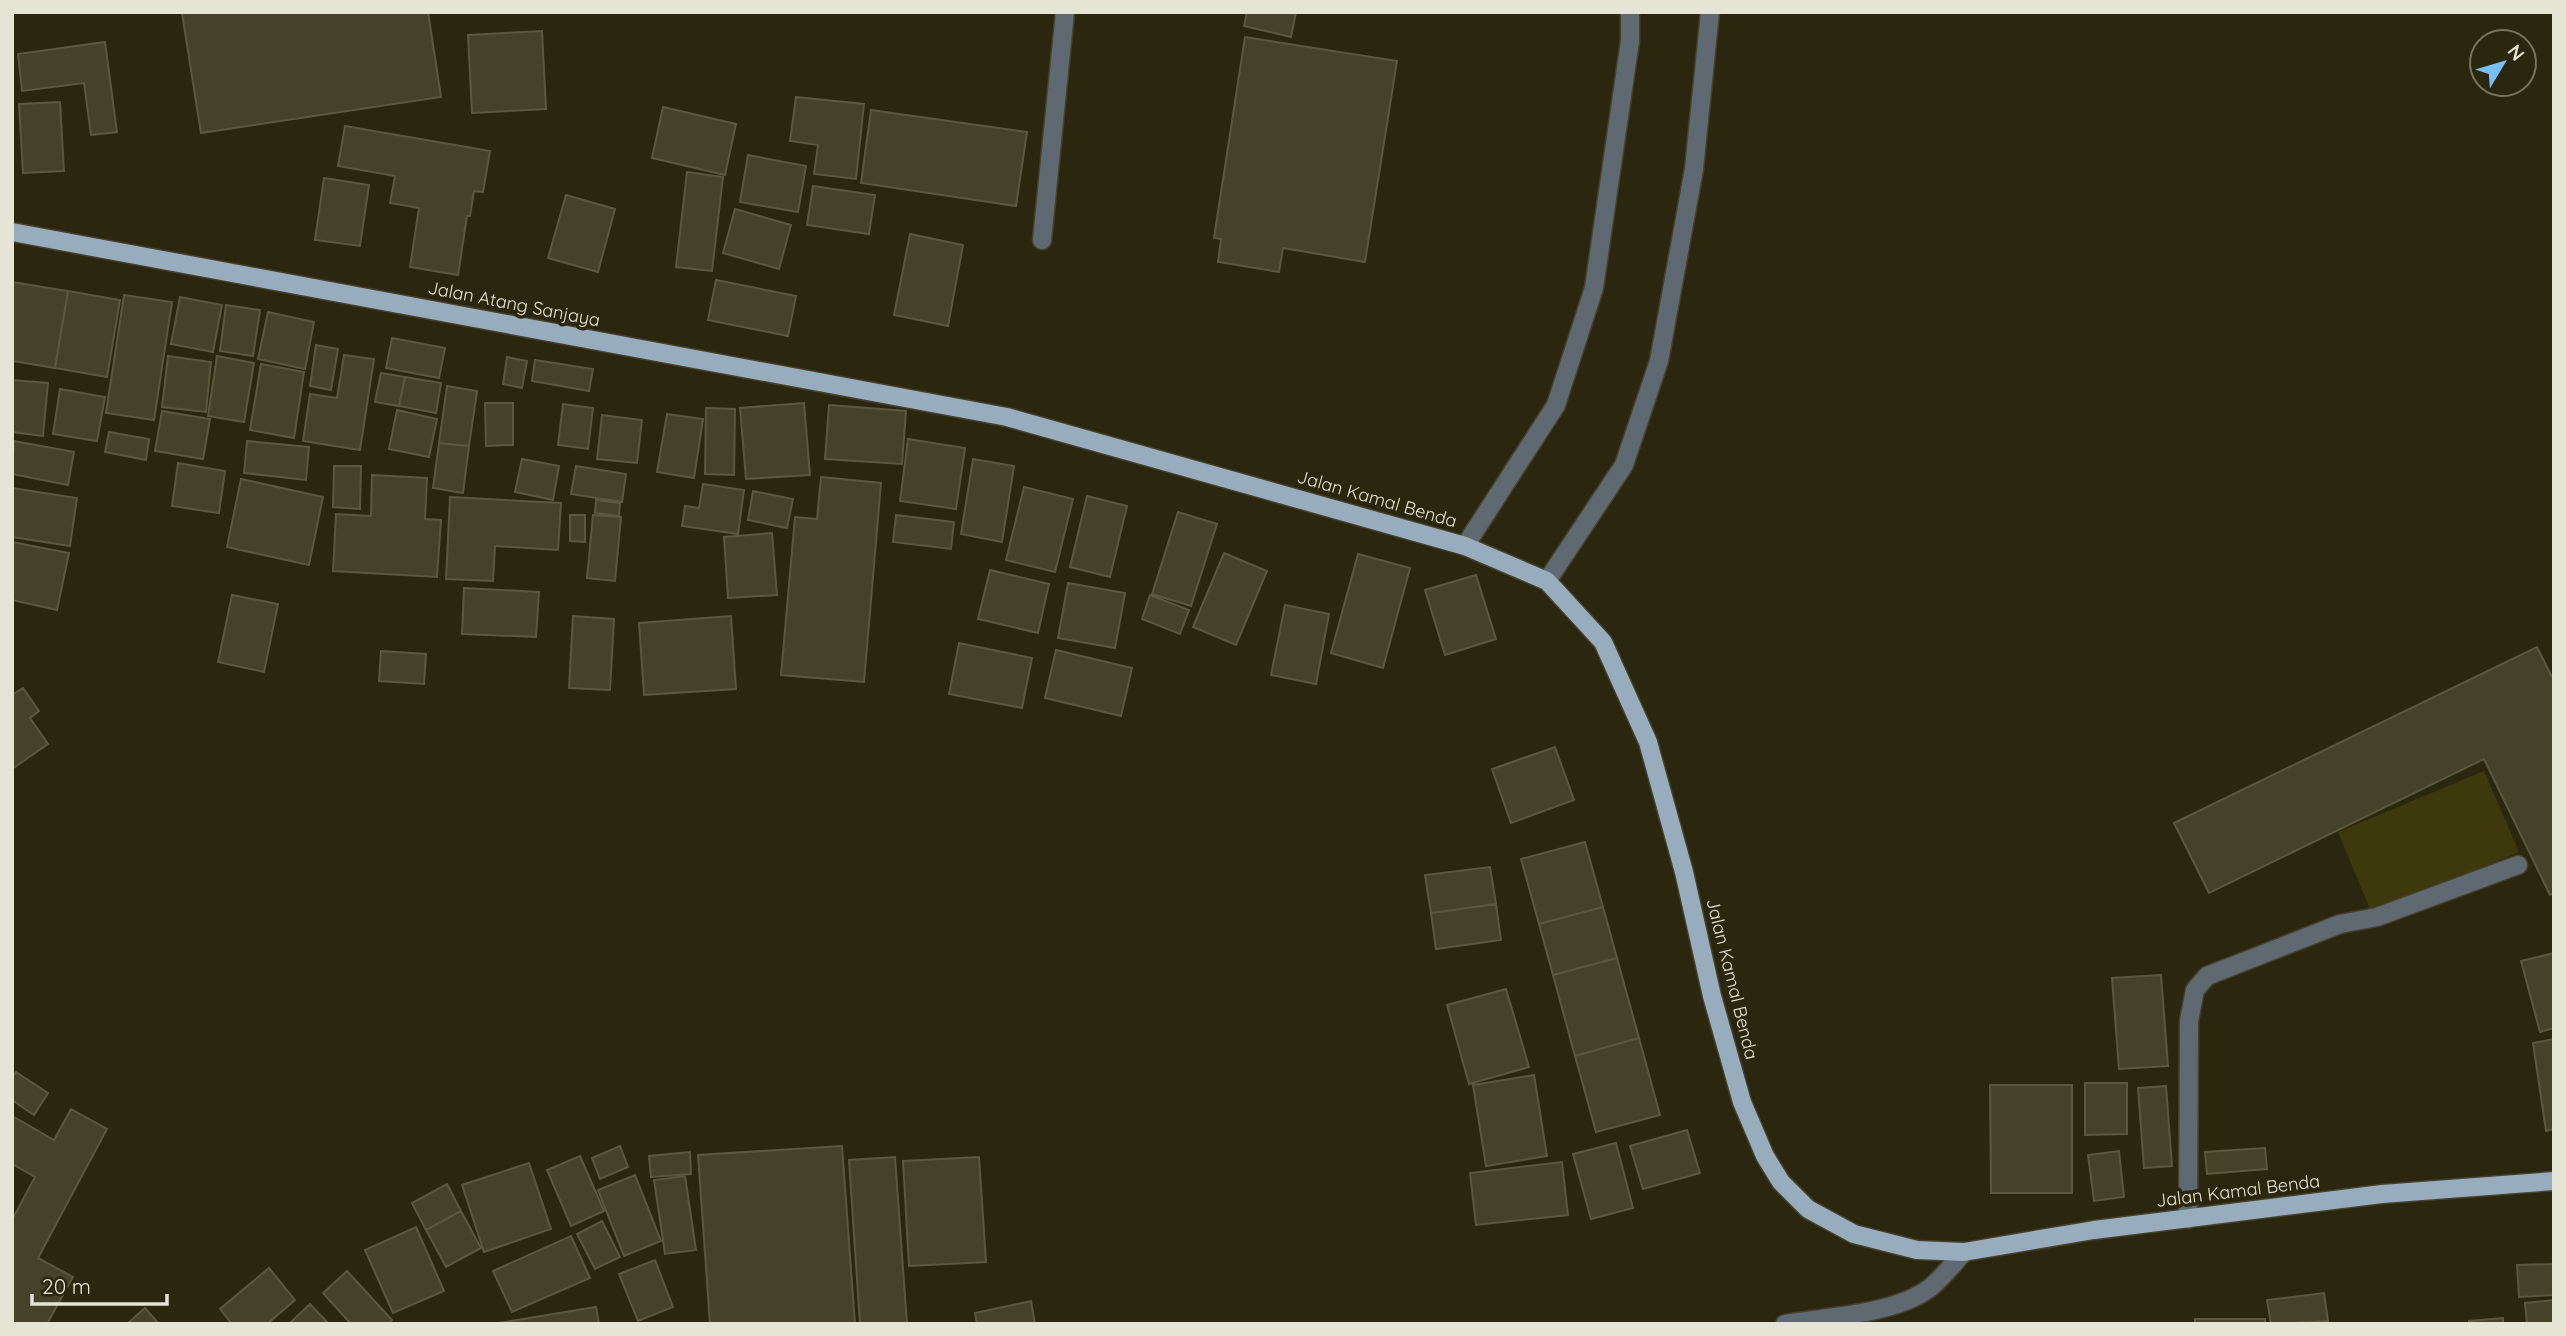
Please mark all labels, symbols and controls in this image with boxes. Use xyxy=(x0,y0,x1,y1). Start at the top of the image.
north arrow xyxy=(2468,28,2538,98)
text: N xyxy=(2503,40,2530,65)
street label: Jalan Atang Sanjaya xyxy=(426,276,602,331)
street label: Jalan Kamal Benda xyxy=(1295,465,1460,532)
street label: Jalan Kamal Benda xyxy=(1701,896,1764,1062)
street label: Jalan Kamal Benda xyxy=(2155,1169,2321,1212)
scale bar xyxy=(32,1262,166,1306)
text: 20 m xyxy=(42,1273,91,1299)

